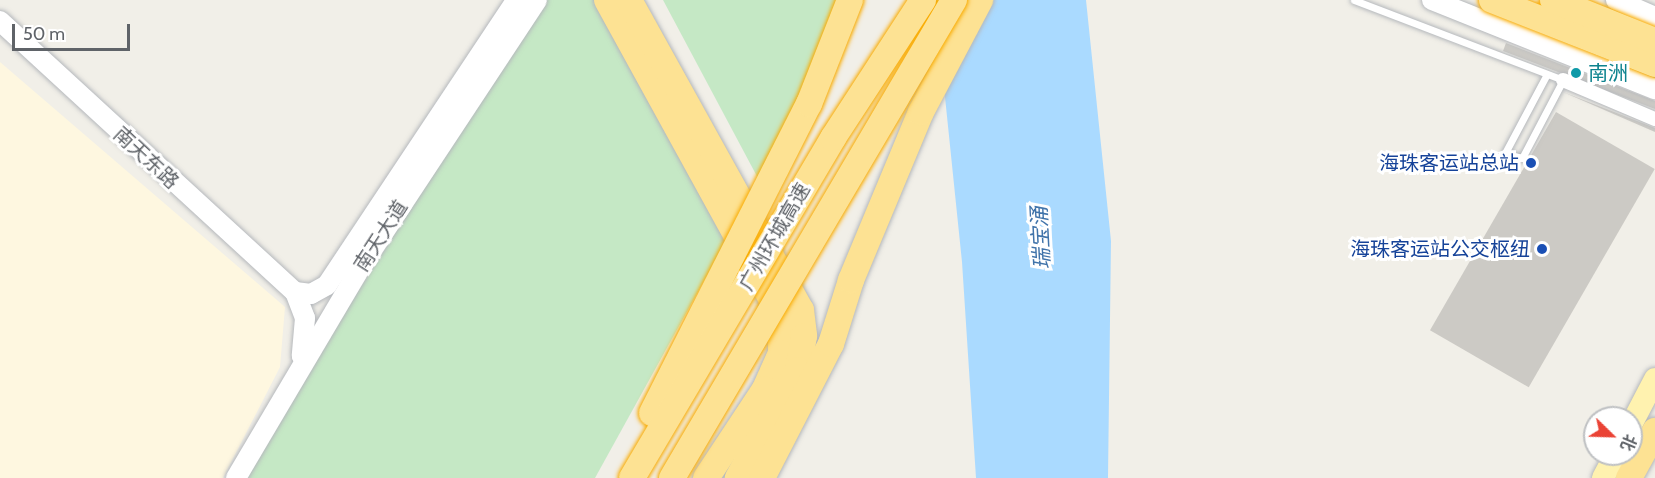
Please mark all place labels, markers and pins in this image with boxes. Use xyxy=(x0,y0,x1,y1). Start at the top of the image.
place label: 南洲 xyxy=(1588,61,1628,85)
marker: 南洲 xyxy=(1569,66,1583,80)
place label: 海珠客运站总站 xyxy=(1379,151,1519,175)
marker: 海珠客运站总站 xyxy=(1524,156,1538,170)
place label: 海珠客运站公交枢纽 xyxy=(1350,237,1530,261)
marker: 海珠客运站公交枢纽 xyxy=(1535,242,1549,256)

